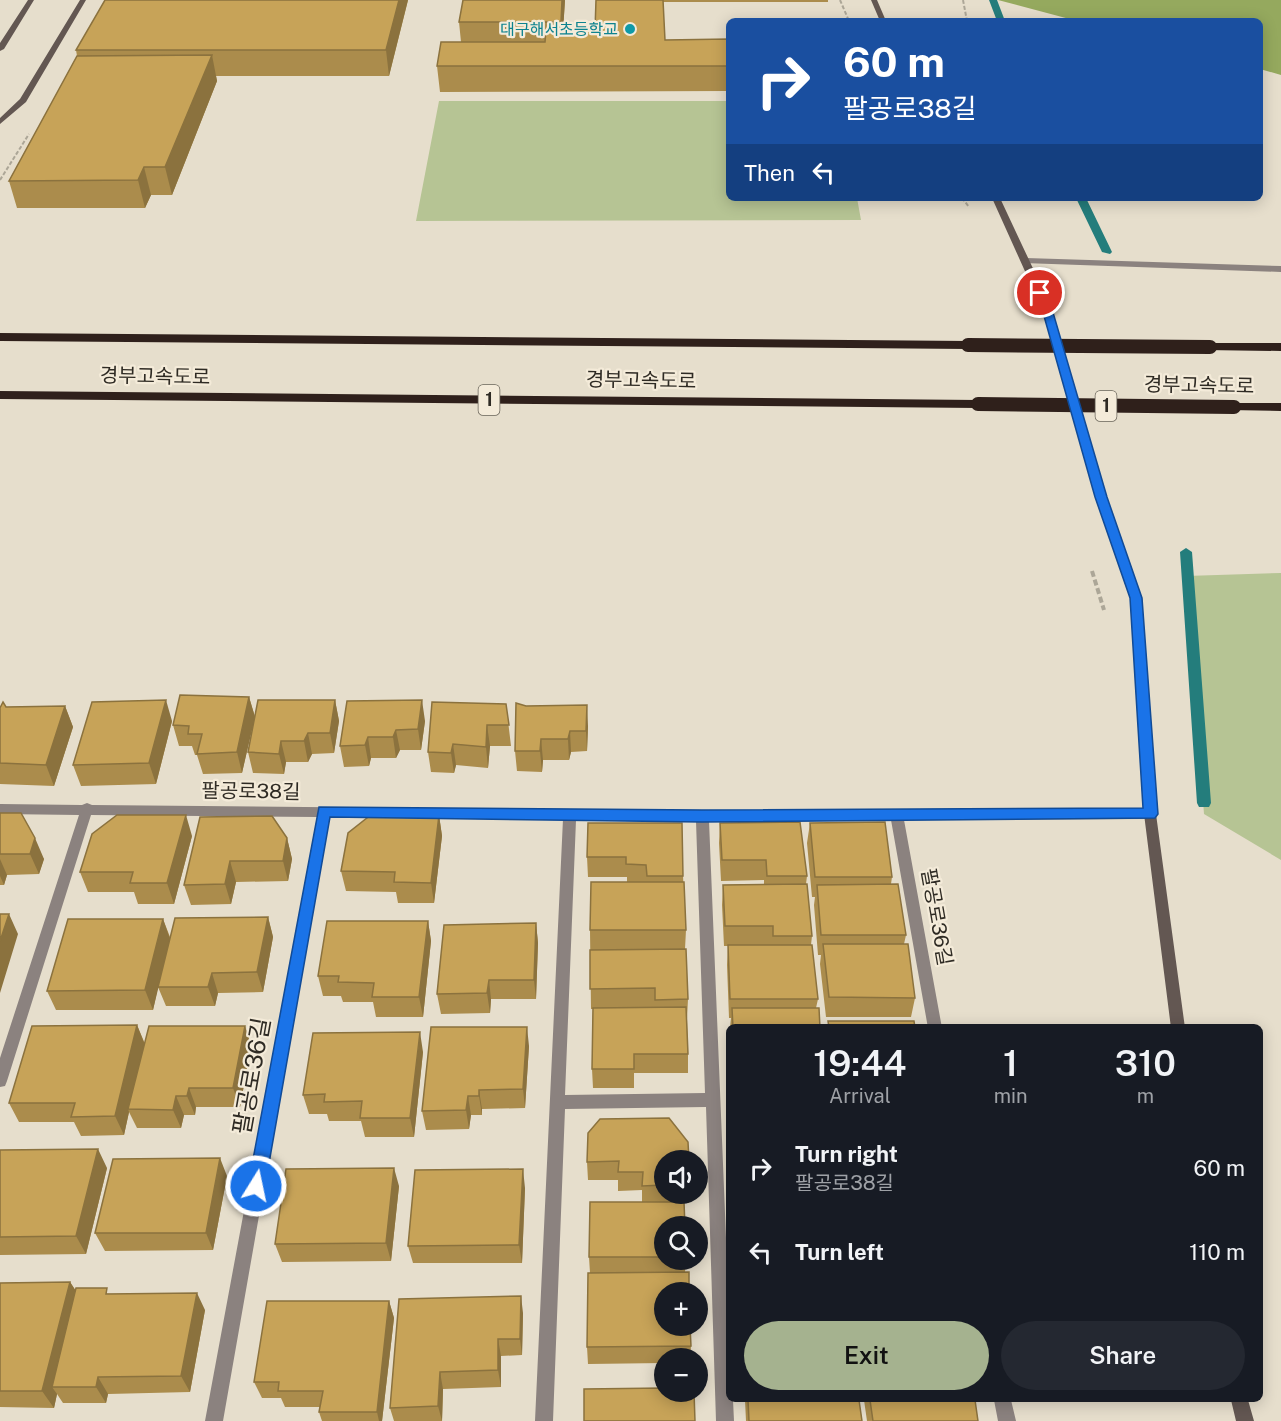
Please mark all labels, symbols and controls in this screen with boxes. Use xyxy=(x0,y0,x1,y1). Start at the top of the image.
place label: 대구해서초등학교 xyxy=(500,20,618,39)
marker: 대구해서초등학교 xyxy=(623,22,637,36)
text: 60 m xyxy=(843,37,945,86)
icon: right xyxy=(744,42,822,120)
text: 팔공로38길 xyxy=(843,92,977,124)
icon: left xyxy=(807,156,840,189)
text: Then xyxy=(744,160,795,186)
pin xyxy=(1014,267,1065,318)
icon: arrive xyxy=(1023,276,1056,309)
street label: 경부고속도로 xyxy=(100,363,210,389)
street label: 경부고속도로 xyxy=(586,367,696,393)
street label: 경부고속도로 xyxy=(1144,372,1254,398)
road number: 1 xyxy=(478,385,500,415)
road number: 1 xyxy=(1096,391,1116,421)
street label: 팔공로38길 xyxy=(201,778,301,804)
street label: 팔공로36길 xyxy=(917,866,957,968)
street label: 팔공로36길 xyxy=(227,1015,275,1136)
text: 19:44 xyxy=(813,1042,907,1084)
text: 1 xyxy=(1003,1042,1018,1084)
text: 310 xyxy=(1115,1042,1176,1084)
text: Arrival xyxy=(829,1084,891,1108)
text: min xyxy=(994,1084,1028,1108)
text: m xyxy=(1137,1084,1154,1108)
text: Turn right xyxy=(795,1141,898,1167)
map controls xyxy=(654,1150,708,1402)
button: sound xyxy=(654,1150,708,1204)
icon: right xyxy=(744,1152,777,1185)
position arrow xyxy=(224,1154,288,1218)
text: 60 m xyxy=(1194,1155,1245,1181)
text: 팔공로38길 xyxy=(795,1171,894,1195)
button: search xyxy=(654,1216,708,1270)
icon: left xyxy=(744,1236,777,1269)
text: Turn left xyxy=(795,1239,884,1265)
text: 110 m xyxy=(1189,1239,1245,1265)
button: + xyxy=(654,1282,708,1336)
button: Exit xyxy=(744,1321,989,1390)
button: Share xyxy=(1001,1321,1245,1390)
button: − xyxy=(654,1348,708,1402)

